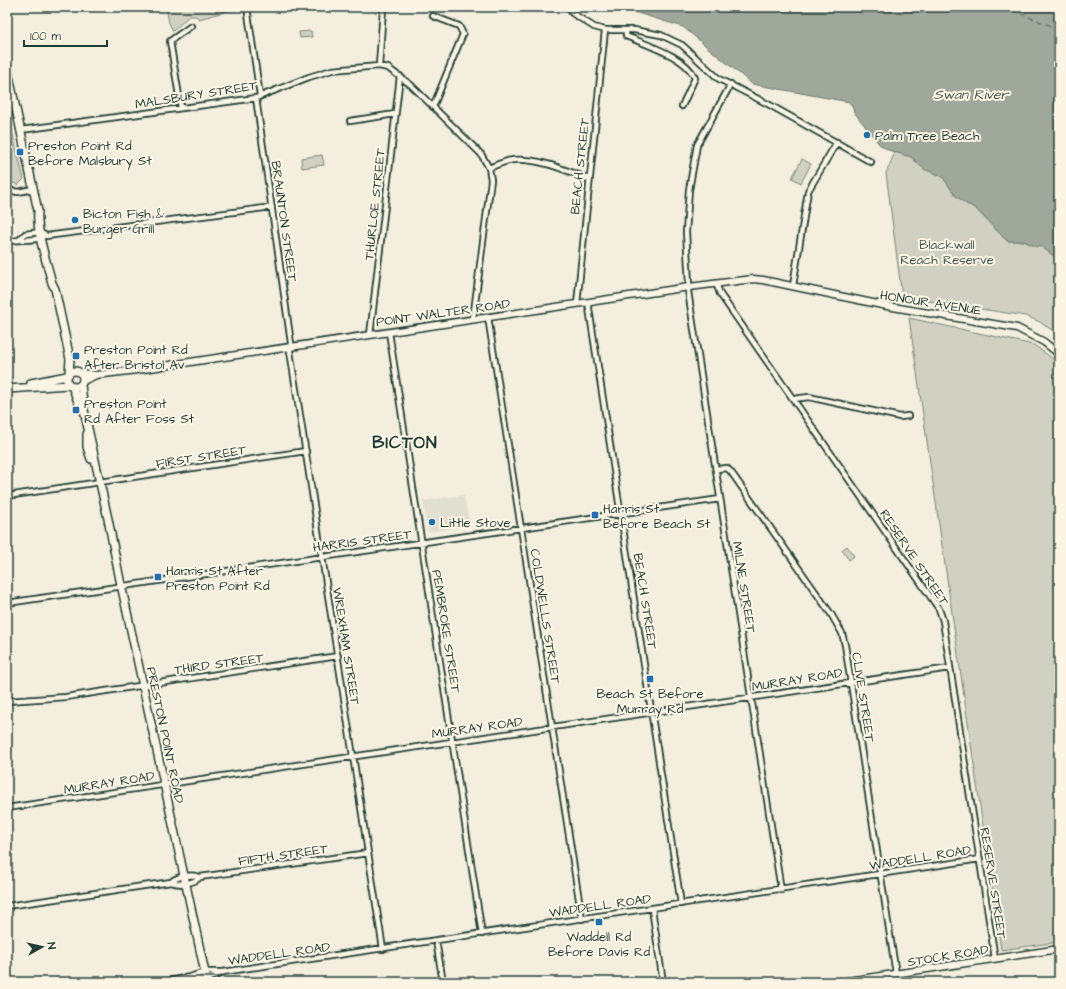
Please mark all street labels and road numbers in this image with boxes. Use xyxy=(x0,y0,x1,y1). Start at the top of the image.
street label: MALSBURY STREET xyxy=(134,76,259,114)
street label: BEACH STREET xyxy=(566,116,594,215)
street label: THURLOE STREET xyxy=(360,146,390,261)
street label: BRAUNTON STREET xyxy=(267,160,302,284)
street label: HONOUR AVENUE xyxy=(879,286,983,320)
street label: POINT WALTER ROAD xyxy=(375,295,512,331)
street label: FIRST STREET xyxy=(155,441,248,473)
street label: RESERVE STREET xyxy=(875,506,954,610)
street label: HARRIS STREET xyxy=(312,525,414,557)
street label: MILNE STREET xyxy=(728,540,760,635)
street label: COLDWELLS STREET xyxy=(525,548,565,686)
street label: BEACH STREET xyxy=(629,552,662,651)
street label: PEMBROKE STREET xyxy=(427,569,465,695)
street label: WREXHAM STREET xyxy=(328,586,364,707)
street label: THIRD STREET xyxy=(173,649,266,679)
street label: CLIVE STREET xyxy=(847,651,879,744)
street label: MURRAY ROAD xyxy=(750,664,844,696)
street label: PRESTON POINT ROAD xyxy=(142,665,188,806)
street label: MURRAY ROAD xyxy=(430,713,524,743)
street label: MURRAY ROAD xyxy=(62,767,156,799)
street label: RESERVE STREET xyxy=(975,826,1011,941)
street label: FIFTH STREET xyxy=(237,840,330,870)
street label: WADDELL ROAD xyxy=(868,841,973,875)
street label: WADDELL ROAD xyxy=(548,890,653,922)
street label: WADDELL ROAD xyxy=(227,938,332,970)
street label: STOCK ROAD xyxy=(906,941,991,971)

